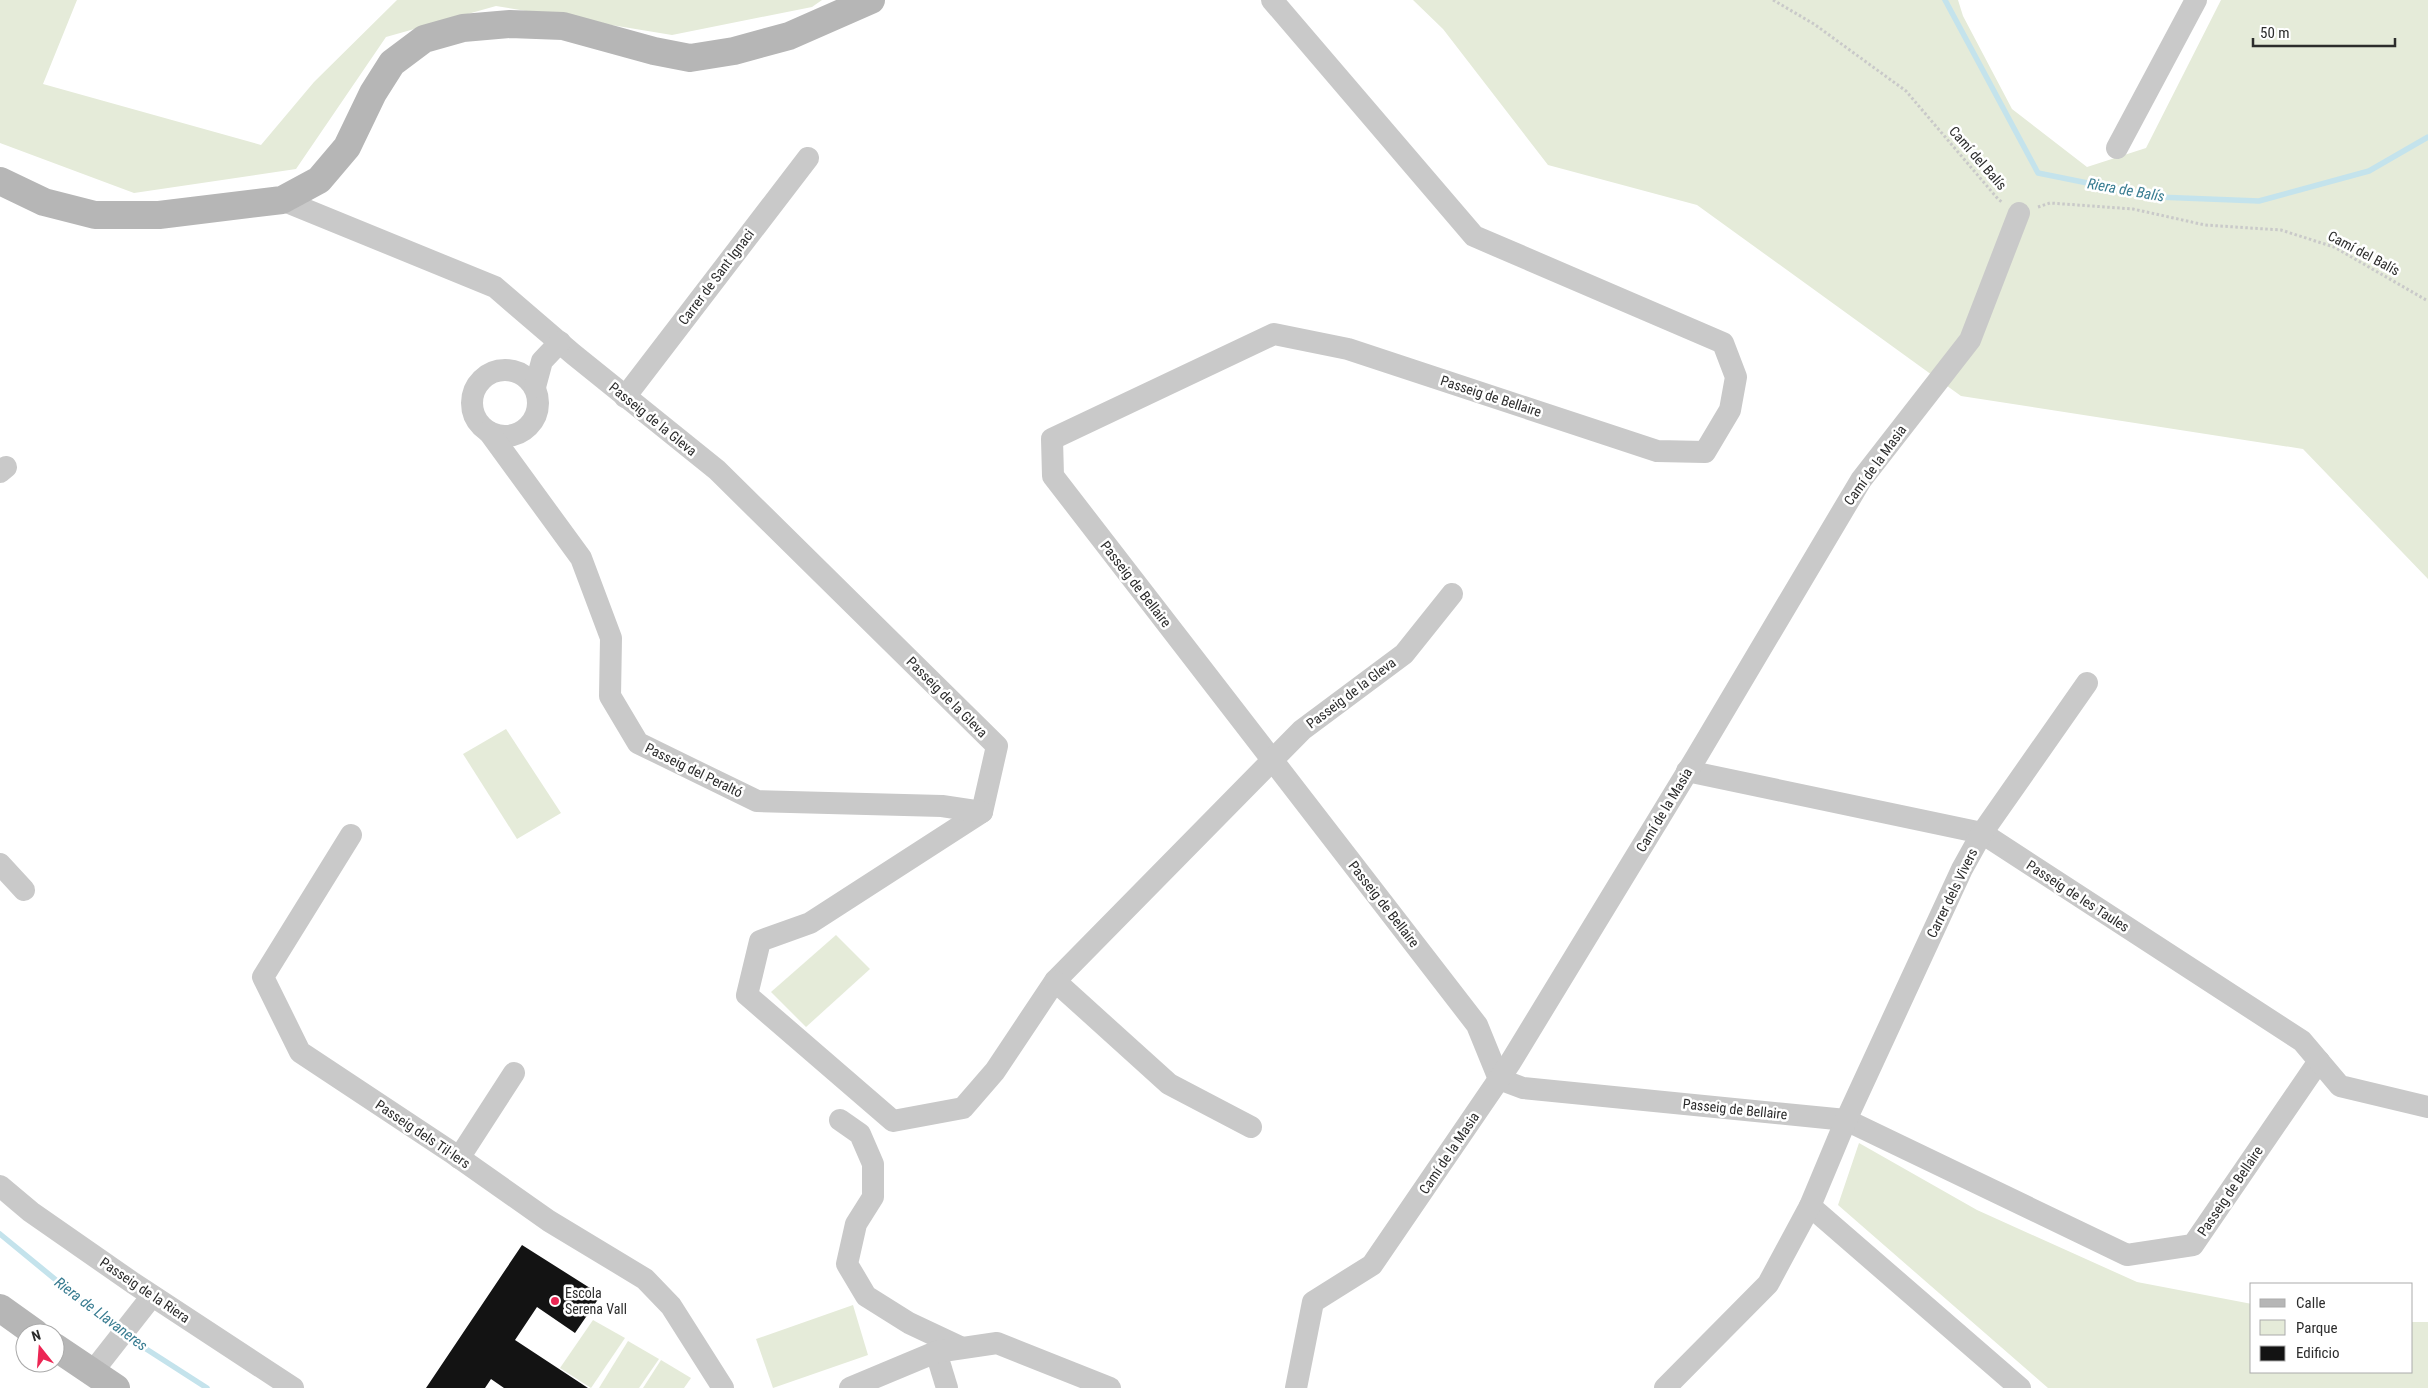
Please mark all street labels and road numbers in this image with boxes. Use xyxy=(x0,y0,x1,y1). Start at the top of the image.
street label: Camí del Balís xyxy=(1946,123,2010,193)
street label: Carrer de Sant Ignaci xyxy=(675,226,757,328)
street label: Camí del Balís xyxy=(2325,227,2403,279)
street label: Passeig de Bellaire xyxy=(1439,372,1544,420)
street label: Passeig de la Gleva xyxy=(606,379,700,459)
street label: Camí de la Masia xyxy=(1841,422,1909,508)
street label: Passeig de Bellaire xyxy=(1097,538,1175,631)
street label: Passeig de la Gleva xyxy=(903,653,991,741)
street label: Passeig de la Gleva xyxy=(1303,654,1399,732)
street label: Passeig del Peraltó xyxy=(643,740,745,800)
street label: Camí de la Masia xyxy=(1633,765,1695,855)
street label: Carrer dels Vivers xyxy=(1923,846,1981,940)
street label: Passeig de les Taules xyxy=(2024,857,2132,935)
street label: Passeig de Bellaire xyxy=(1345,858,1423,951)
street label: Passeig dels Til·lers xyxy=(373,1096,473,1172)
street label: Passeig de Bellaire xyxy=(1682,1096,1788,1122)
street label: Camí de la Masia xyxy=(1416,1109,1482,1197)
street label: Passeig de Bellaire xyxy=(2194,1143,2266,1239)
street label: Passeig de la Riera xyxy=(97,1254,193,1326)

